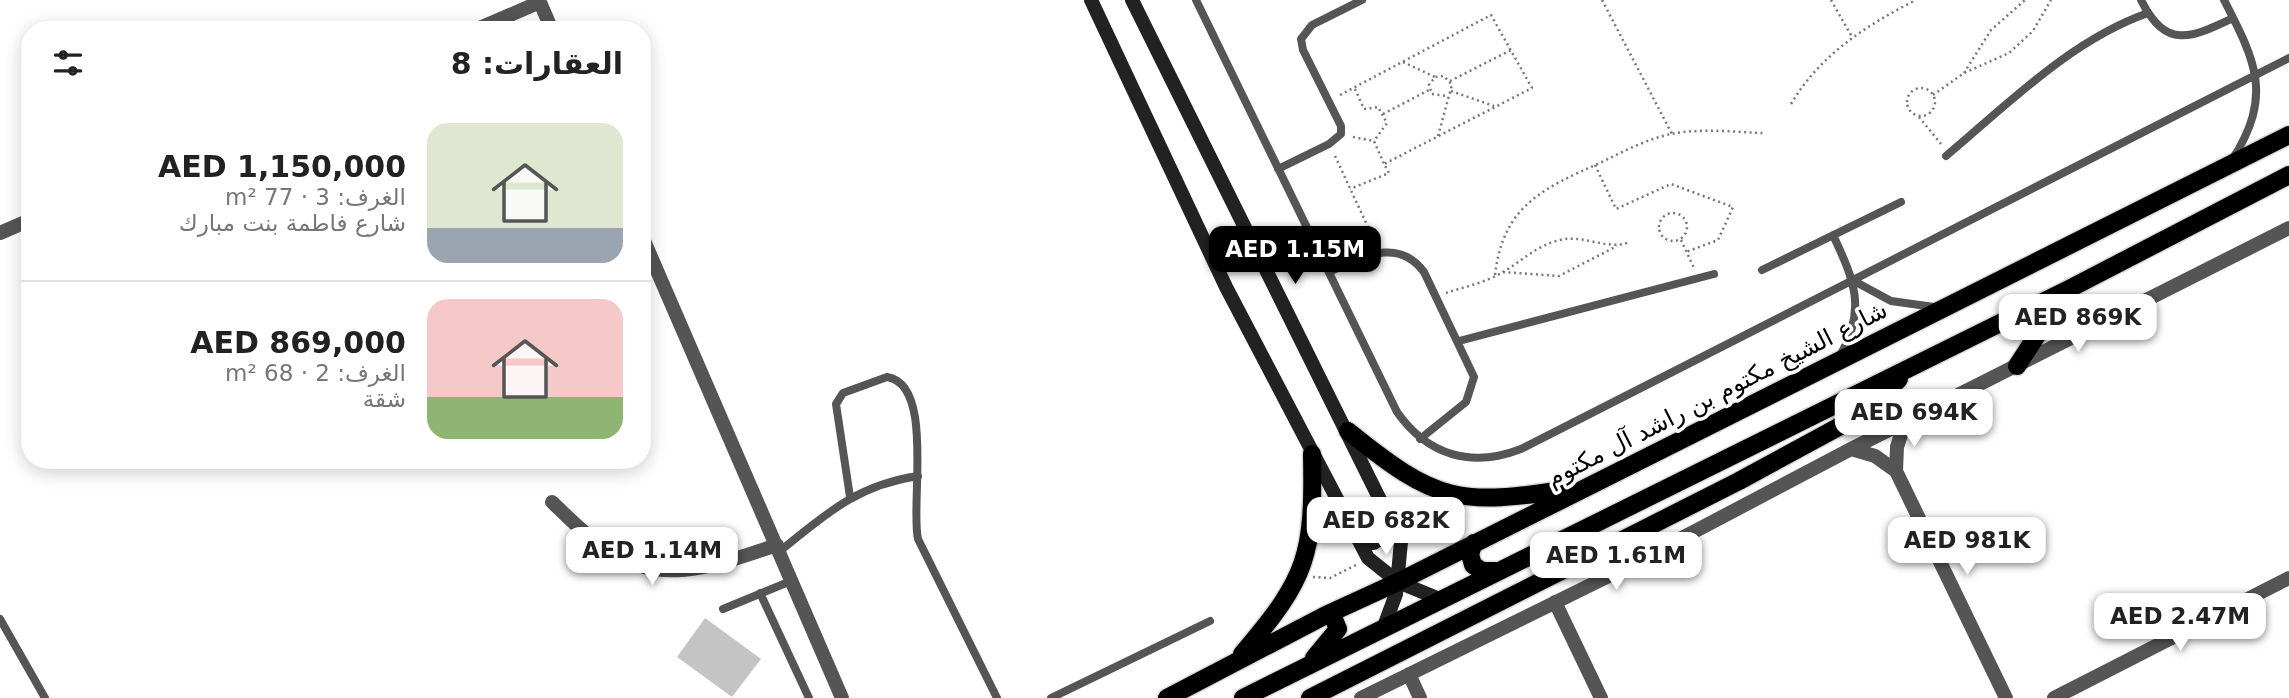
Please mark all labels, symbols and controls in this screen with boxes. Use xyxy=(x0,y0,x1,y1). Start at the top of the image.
icon: filters xyxy=(49,44,87,82)
text: العقارات: 8 xyxy=(451,46,623,81)
text: AED 1,150,000 xyxy=(158,149,406,184)
icon: home xyxy=(483,151,567,235)
text: الغرف: 3 · 77 m² xyxy=(225,184,406,210)
text: شارع فاطمة بنت مبارك xyxy=(179,210,406,236)
pin: AED 1.15M xyxy=(1215,226,1375,286)
text: AED 1.15M xyxy=(1225,236,1365,262)
pin: AED 869K xyxy=(2006,294,2150,354)
street label: شارع الشيخ مكتوم بن راشد آل مكتوم xyxy=(1542,295,1892,492)
text: AED 869K xyxy=(2015,304,2141,330)
text: AED 869,000 xyxy=(190,325,406,360)
icon: home xyxy=(483,327,567,411)
text: الغرف: 2 · 68 m² xyxy=(225,360,406,386)
text: شقة xyxy=(363,386,406,412)
pin: AED 694K xyxy=(1842,390,1986,449)
text: AED 694K xyxy=(1851,399,1977,425)
pin: AED 682K xyxy=(1314,498,1458,557)
text: AED 682K xyxy=(1323,507,1449,533)
pin: AED 981K xyxy=(1895,518,2039,577)
text: AED 981K xyxy=(1904,527,2030,553)
pin: AED 1.14M xyxy=(572,528,732,587)
pin: AED 1.61M xyxy=(1536,532,1696,592)
text: AED 1.14M xyxy=(582,537,722,563)
text: AED 1.61M xyxy=(1546,542,1686,568)
pin: AED 2.47M xyxy=(2100,594,2260,653)
text: AED 2.47M xyxy=(2110,603,2250,629)

